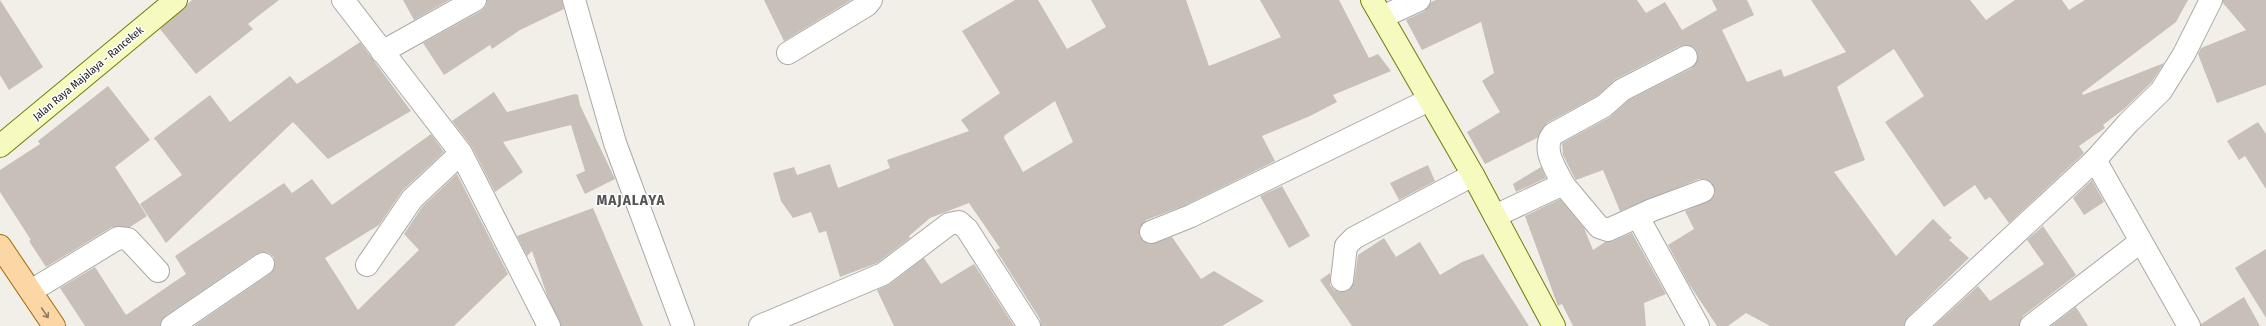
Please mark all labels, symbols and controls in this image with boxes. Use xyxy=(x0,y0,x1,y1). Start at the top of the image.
street label: Jalan Raya Majalaya - Rancekek xyxy=(31,23,147,123)
district label: MAJALAYA xyxy=(596,191,666,209)
one-way arrow xyxy=(41,307,49,318)

